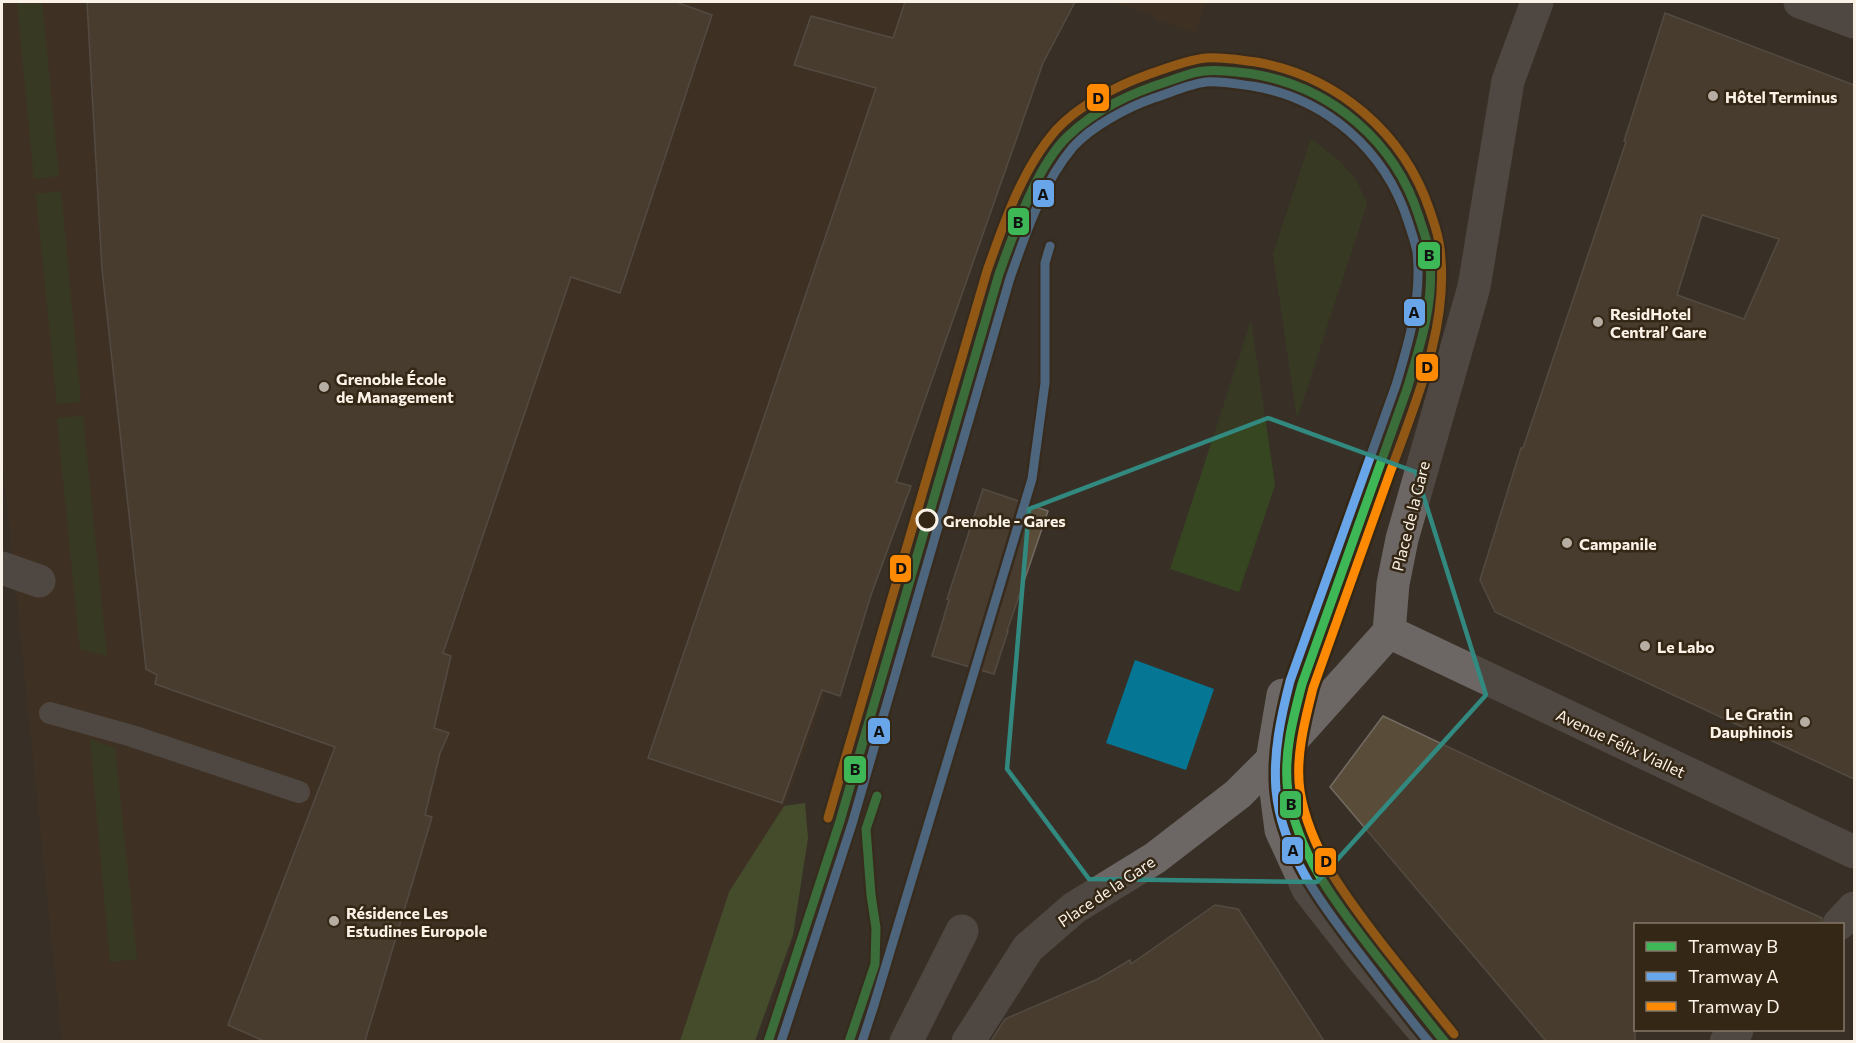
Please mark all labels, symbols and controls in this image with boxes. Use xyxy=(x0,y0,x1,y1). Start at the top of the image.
line badge: D xyxy=(1086,83,1110,112)
place label: Hôtel Terminus xyxy=(1725,87,1837,106)
text: D xyxy=(1092,88,1104,107)
marker: Hôtel Terminus xyxy=(1706,89,1720,103)
line badge: A xyxy=(1032,179,1055,208)
text: A xyxy=(1037,184,1049,203)
line badge: B xyxy=(1007,207,1030,236)
text: B xyxy=(1013,212,1024,231)
line badge: B xyxy=(1417,241,1441,270)
text: B xyxy=(1424,245,1435,264)
line badge: A xyxy=(1403,298,1426,327)
text: A xyxy=(1408,302,1420,321)
place label: ResidHotel Central’ Gare xyxy=(1610,304,1707,341)
marker: ResidHotel Central’ Gare xyxy=(1591,315,1605,329)
line badge: D xyxy=(1415,353,1439,382)
text: D xyxy=(1421,357,1433,376)
place label: Grenoble École de Management xyxy=(336,369,454,406)
marker: Grenoble École de Management xyxy=(317,380,331,394)
street label: Place de la Gare xyxy=(1387,459,1433,573)
marker: Grenoble - Gares xyxy=(916,509,938,531)
place label: Grenoble - Gares xyxy=(943,511,1066,530)
place label: Campanile xyxy=(1579,534,1657,553)
marker: Campanile xyxy=(1560,536,1574,550)
line badge: D xyxy=(889,554,912,583)
text: D xyxy=(895,558,907,577)
place label: Le Labo xyxy=(1657,637,1715,656)
marker: Le Labo xyxy=(1638,639,1652,653)
place label: Le Gratin Dauphinois xyxy=(1710,704,1793,741)
street label: Avenue Félix Viallet xyxy=(1554,705,1689,781)
marker: Le Gratin Dauphinois xyxy=(1798,715,1812,729)
line badge: A xyxy=(867,717,891,745)
text: A xyxy=(873,721,885,740)
line badge: B xyxy=(843,755,867,784)
text: B xyxy=(850,759,861,778)
line badge: B xyxy=(1279,790,1302,819)
text: B xyxy=(1286,794,1297,813)
line badge: A xyxy=(1281,836,1304,865)
text: A xyxy=(1287,840,1299,859)
line badge: D xyxy=(1314,847,1337,876)
text: D xyxy=(1320,851,1332,870)
street label: Place de la Gare xyxy=(1054,852,1158,930)
place label: Résidence Les Estudines Europole xyxy=(346,903,487,940)
marker: Résidence Les Estudines Europole xyxy=(327,914,341,928)
legend xyxy=(1634,923,1844,1031)
text: Tramway B xyxy=(1688,935,1778,957)
text: Tramway A xyxy=(1688,965,1779,987)
text: Tramway D xyxy=(1688,995,1779,1017)

